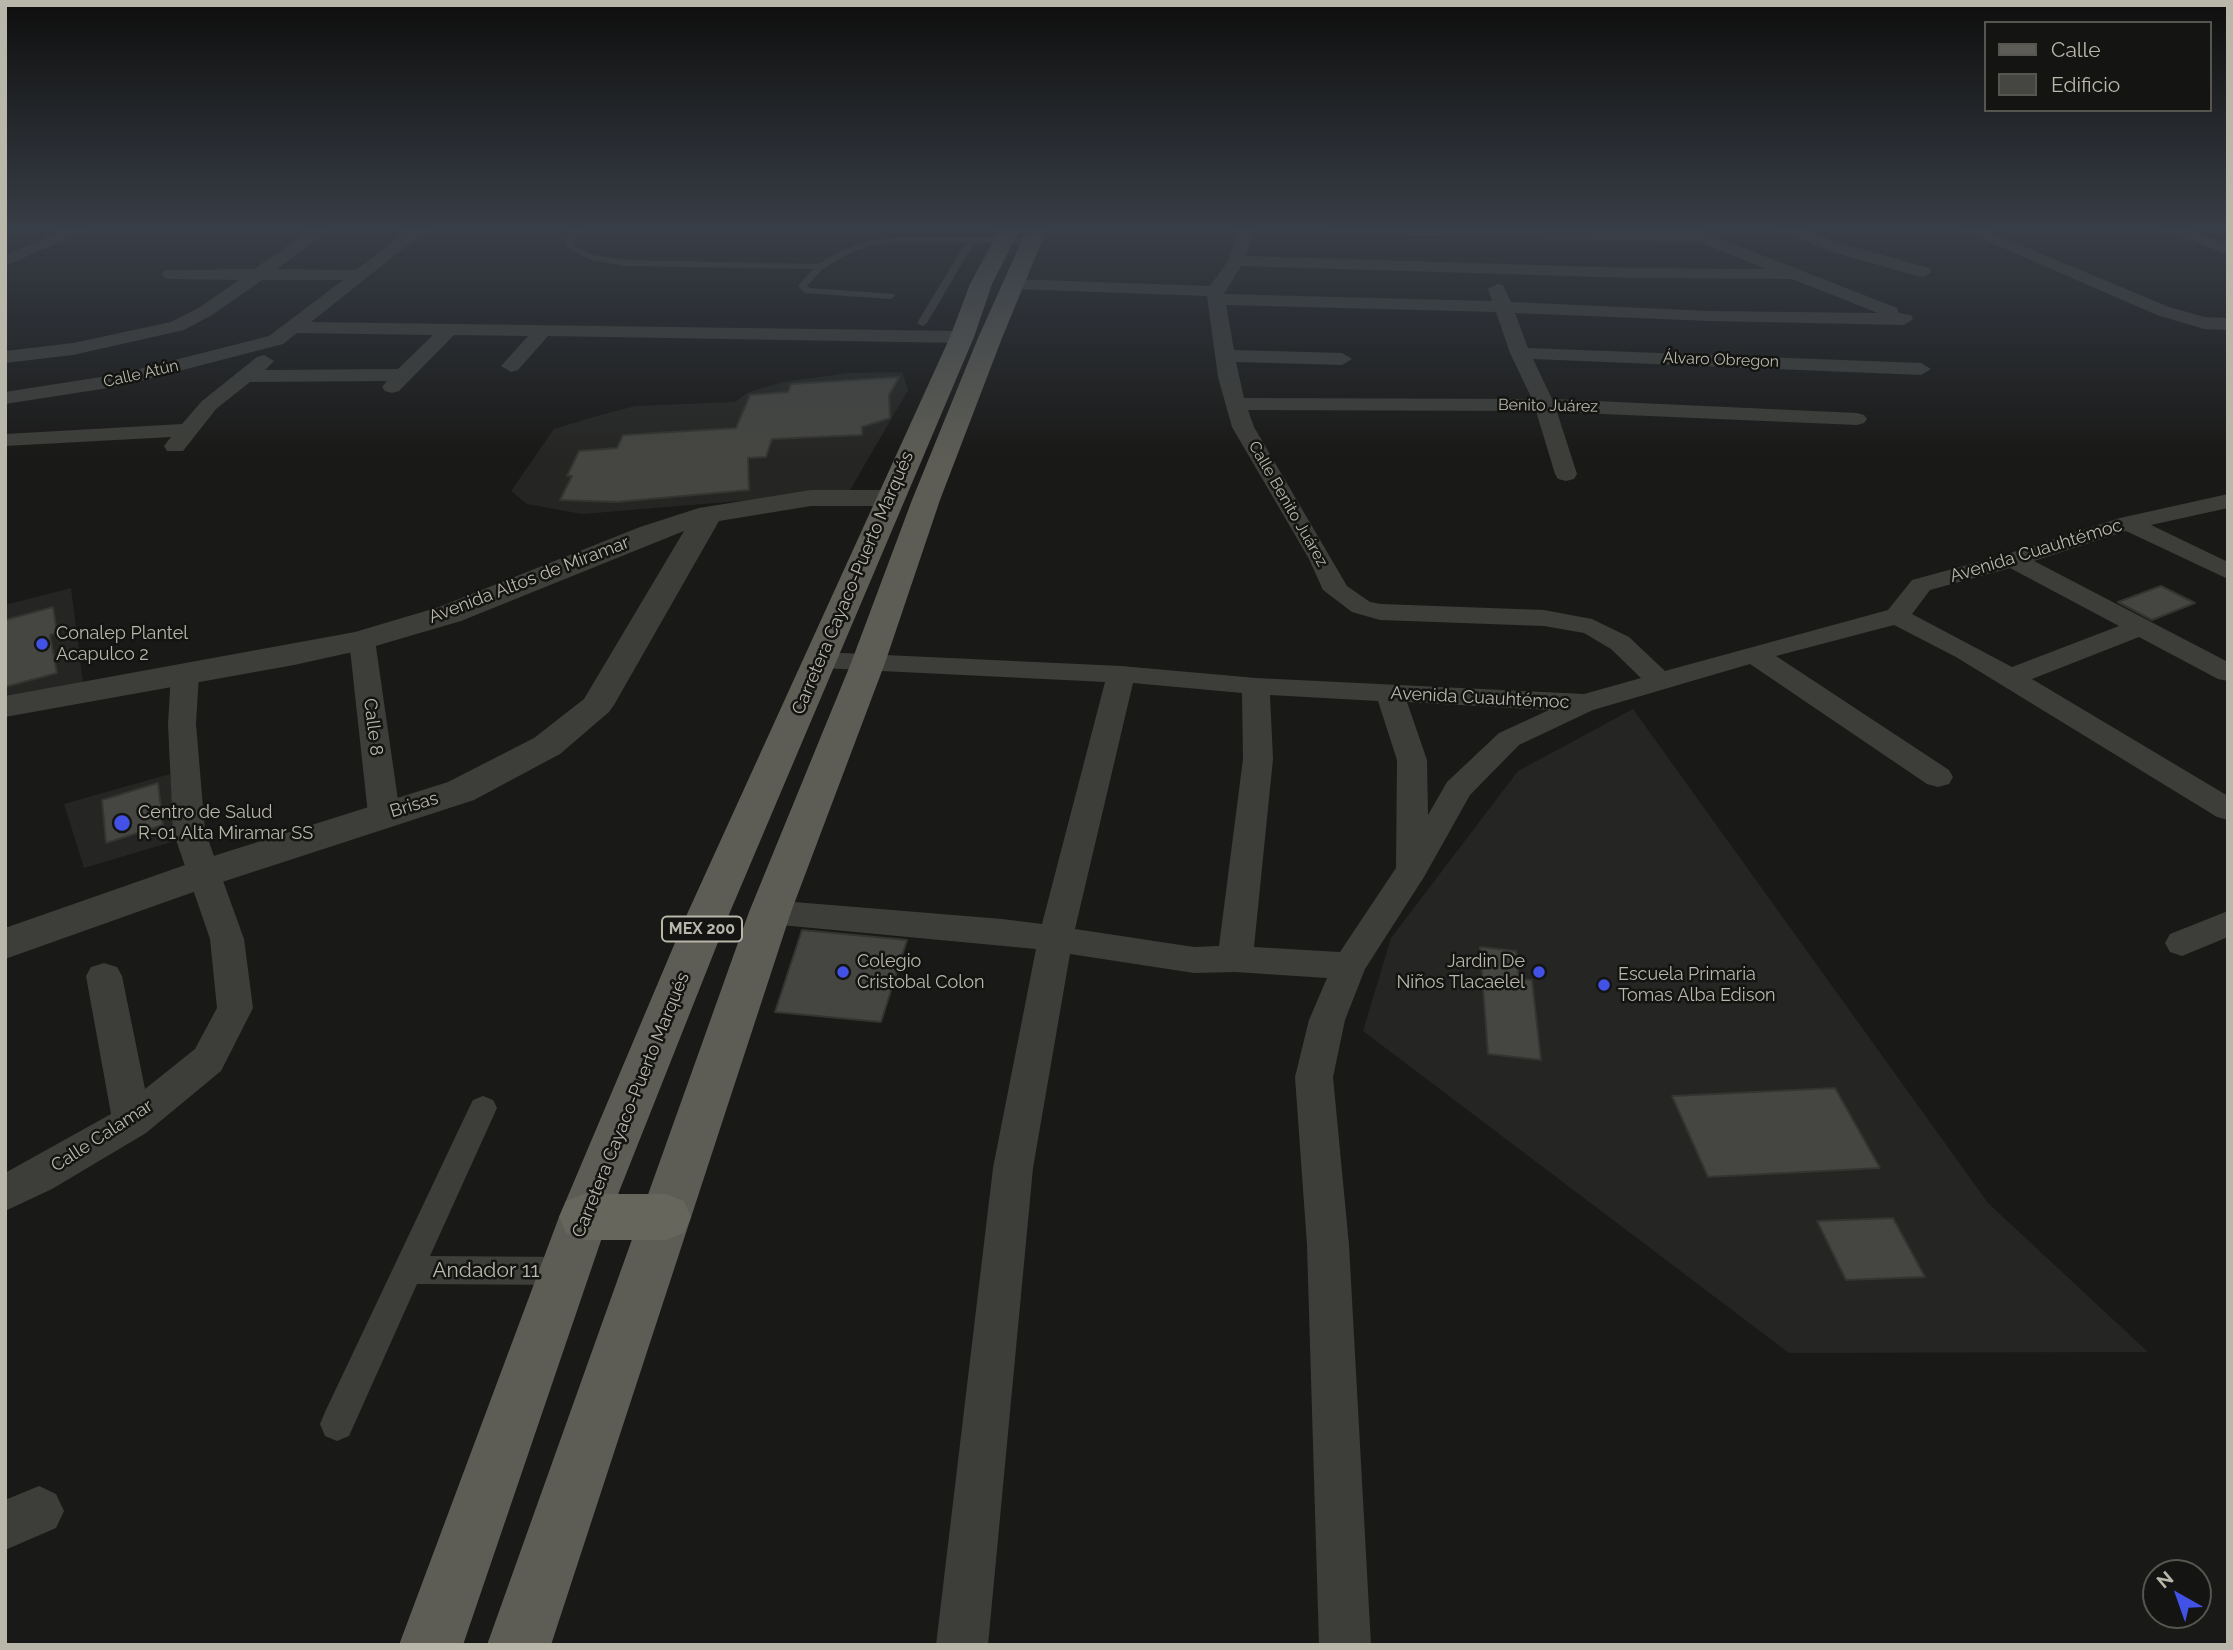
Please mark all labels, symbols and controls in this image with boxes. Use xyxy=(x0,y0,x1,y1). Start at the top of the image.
legend xyxy=(1984,21,2212,112)
text: Calle xyxy=(2051,37,2101,62)
text: Edificio xyxy=(2051,72,2120,97)
street label: Álvaro Obregon xyxy=(1663,348,1779,372)
street label: Calle Atún xyxy=(102,356,180,392)
street label: Benito Juárez xyxy=(1498,396,1598,416)
street label: Calle Benito Juárez xyxy=(1244,438,1332,570)
street label: Carretera Cayaco-Puerto Marqués xyxy=(788,448,918,718)
street label: Avenida Cuauhtémoc xyxy=(1947,515,2125,587)
street label: Avenida Altos de Miramar xyxy=(426,532,632,628)
place label: Conalep Plantel Acapulco 2 xyxy=(56,623,188,666)
marker: Conalep Plantel Acapulco 2 xyxy=(34,636,50,652)
street label: Avenida Cuauhtémoc xyxy=(1390,683,1570,713)
street label: Calle 8 xyxy=(359,697,387,757)
street label: Brisas xyxy=(387,787,441,823)
place label: Centro de Salud R-01 Alta Miramar SS xyxy=(138,802,313,844)
marker: Centro de Salud R-01 Alta Miramar SS xyxy=(112,813,132,833)
road number: MEX 200 xyxy=(662,917,742,942)
place label: Colegio Cristobal Colon xyxy=(857,951,984,993)
place label: Jardin De Niños Tlacaelel xyxy=(1396,951,1525,993)
marker: Colegio Cristobal Colon xyxy=(835,964,851,980)
marker: Jardin De Niños Tlacaelel xyxy=(1531,964,1547,980)
place label: Escuela Primaria Tomas Alba Edison xyxy=(1618,964,1776,1006)
street label: Carretera Cayaco-Puerto Marqués xyxy=(568,969,694,1241)
marker: Escuela Primaria Tomas Alba Edison xyxy=(1596,977,1612,993)
street label: Calle Calamar xyxy=(47,1095,157,1177)
street label: Andador 11 xyxy=(432,1258,540,1284)
north arrow xyxy=(2142,1559,2212,1629)
text: N xyxy=(2152,1566,2177,1593)

